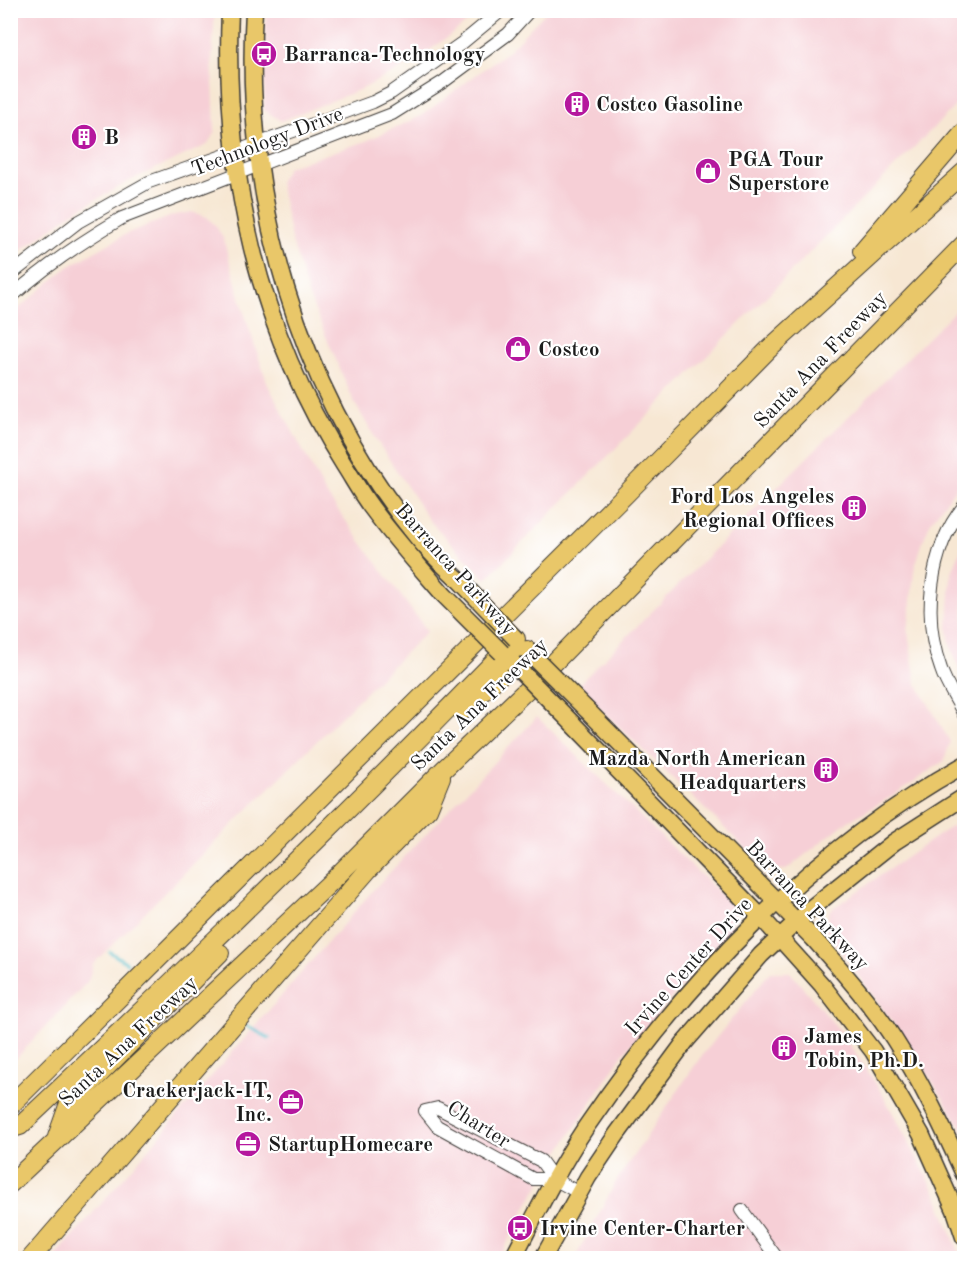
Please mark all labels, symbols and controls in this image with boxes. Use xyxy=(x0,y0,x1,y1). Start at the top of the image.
bus stop icon: Barranca-Technology xyxy=(249,39,279,69)
place label: Barranca-Technology xyxy=(284,45,486,66)
building icon: Costco Gasoline xyxy=(562,89,592,119)
place label: Costco Gasoline xyxy=(596,95,743,116)
street label: Technology Drive xyxy=(189,104,346,181)
building icon: B xyxy=(69,122,99,152)
place label: B xyxy=(104,128,119,149)
place label: PGA Tour Superstore xyxy=(728,150,829,195)
shop icon: PGA Tour Superstore xyxy=(693,156,723,186)
street label: Santa Ana Freeway xyxy=(751,288,891,432)
shop icon: Costco xyxy=(503,334,533,364)
place label: Costco xyxy=(538,340,600,361)
place label: Ford Los Angeles Regional Offices xyxy=(670,487,834,532)
building icon: Ford Los Angeles Regional Offices xyxy=(839,493,869,523)
street label: Barranca Parkway xyxy=(390,500,519,640)
street label: Santa Ana Freeway xyxy=(408,635,552,775)
place label: Mazda North American Headquarters xyxy=(588,749,806,794)
building icon: Mazda North American Headquarters xyxy=(811,755,841,785)
street label: Barranca Parkway xyxy=(742,837,872,975)
street label: Irvine Center Drive xyxy=(622,894,756,1040)
street label: Santa Ana Freeway xyxy=(56,973,202,1111)
place label: James Tobin, Ph.D. xyxy=(804,1027,924,1072)
building icon: James Tobin, Ph.D. xyxy=(769,1033,799,1063)
place label: Crackerjack-IT, Inc. xyxy=(122,1081,272,1126)
office icon: Crackerjack-IT, Inc. xyxy=(276,1087,306,1117)
street label: Charter xyxy=(443,1098,514,1153)
office icon: StartupHomecare xyxy=(233,1129,263,1159)
place label: StartupHomecare xyxy=(268,1135,433,1156)
bus stop icon: Irvine Center-Charter xyxy=(505,1213,535,1243)
place label: Irvine Center-Charter xyxy=(540,1219,745,1240)

